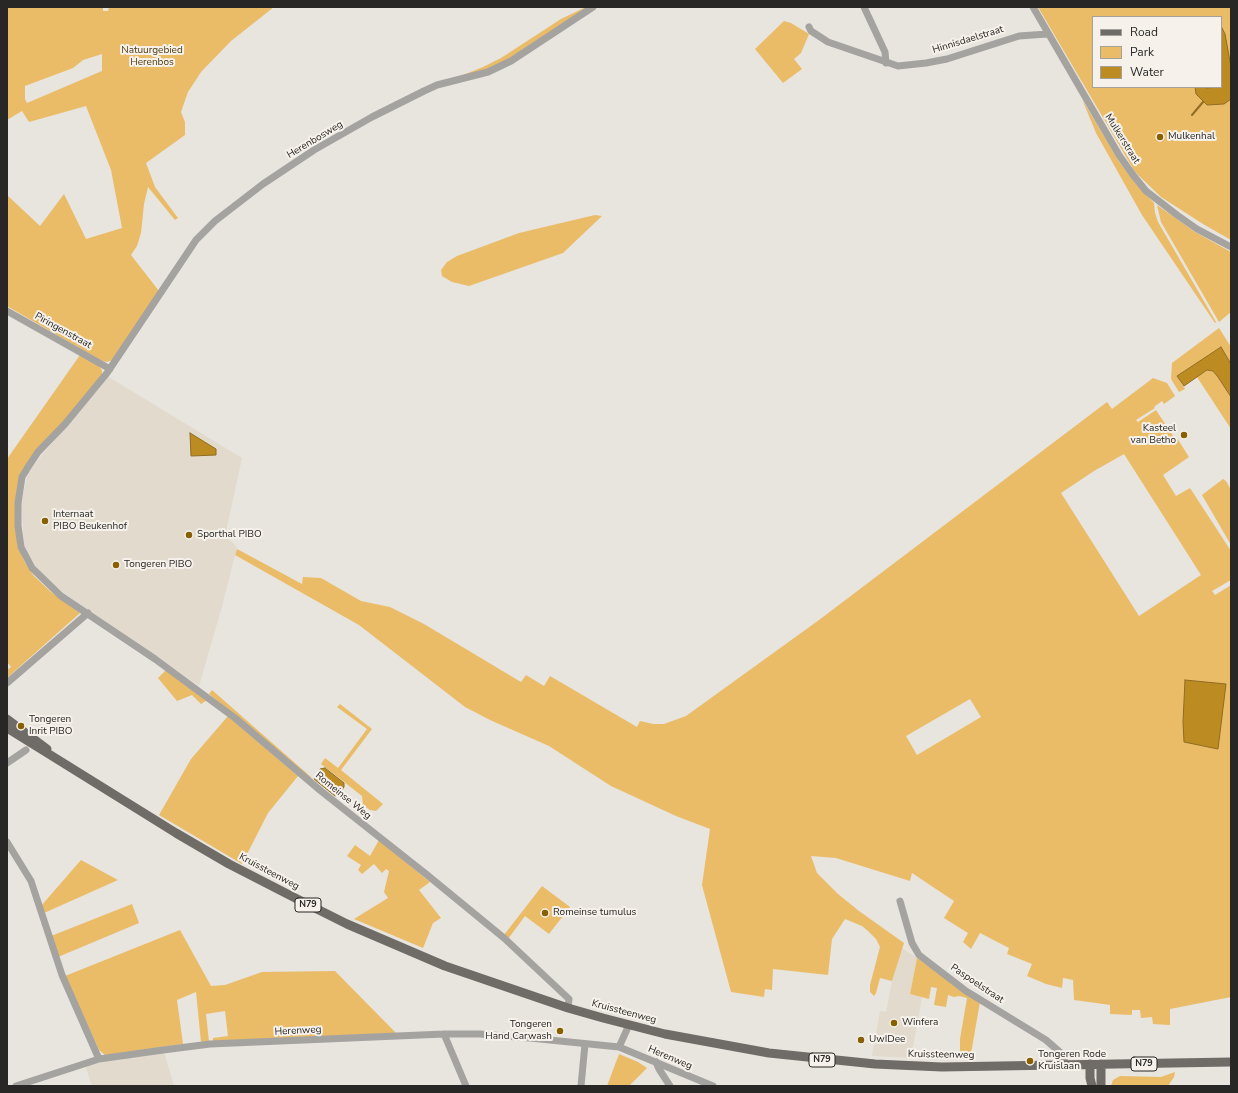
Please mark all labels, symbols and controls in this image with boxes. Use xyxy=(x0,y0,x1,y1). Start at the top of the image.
legend xyxy=(1092,16,1222,88)
street label: Hinnisdaelstraat xyxy=(931,23,1005,57)
text: Road xyxy=(1130,24,1158,40)
text: Park xyxy=(1130,44,1154,60)
park label: Natuurgebied Herenbos xyxy=(121,45,183,68)
text: Water xyxy=(1130,64,1164,80)
street label: Mulkerstraat xyxy=(1102,112,1142,166)
street label: Herenbosweg xyxy=(285,119,345,161)
place label: Mulkenhal xyxy=(1168,131,1215,143)
marker: Mulkenhal xyxy=(1155,132,1165,142)
street label: Piringenstraat xyxy=(33,310,93,352)
place label: Kasteel van Betho xyxy=(1131,423,1176,446)
marker: Kasteel van Betho xyxy=(1179,430,1189,440)
place label: Internaat PIBO Beukenhof xyxy=(53,509,127,532)
marker: Internaat PIBO Beukenhof xyxy=(40,516,50,526)
place label: Sporthal PIBO xyxy=(197,529,262,541)
marker: Sporthal PIBO xyxy=(184,530,194,540)
place label: Tongeren PIBO xyxy=(124,559,192,571)
marker: Tongeren PIBO xyxy=(111,560,121,570)
place label: Tongeren Inrit PIBO xyxy=(29,714,73,738)
marker: Tongeren Inrit PIBO xyxy=(16,721,26,731)
street label: Romeinse Weg xyxy=(313,770,373,822)
street label: Kruissteenweg xyxy=(237,851,301,893)
road number: N79 xyxy=(295,898,321,912)
place label: Romeinse tumulus xyxy=(553,907,636,919)
marker: Romeinse tumulus xyxy=(540,908,550,918)
street label: Paspoelstraat xyxy=(948,962,1006,1006)
street label: Kruissteenweg xyxy=(590,998,658,1026)
place label: Winfera xyxy=(902,1017,938,1029)
marker: Winfera xyxy=(889,1018,899,1028)
place label: Tongeren Hand Carwash xyxy=(485,1019,552,1042)
street label: Herenweg xyxy=(274,1024,322,1038)
marker: Tongeren Hand Carwash xyxy=(555,1026,565,1036)
place label: UwIDee xyxy=(869,1034,905,1046)
marker: UwIDee xyxy=(856,1035,866,1045)
street label: Herenweg xyxy=(646,1043,694,1073)
street label: Kruissteenweg xyxy=(908,1048,974,1062)
place label: Tongeren Rode Kruislaan xyxy=(1038,1049,1106,1072)
road number: N79 xyxy=(809,1053,835,1067)
marker: Tongeren Rode Kruislaan xyxy=(1025,1056,1035,1066)
road number: N79 xyxy=(1131,1057,1157,1071)

